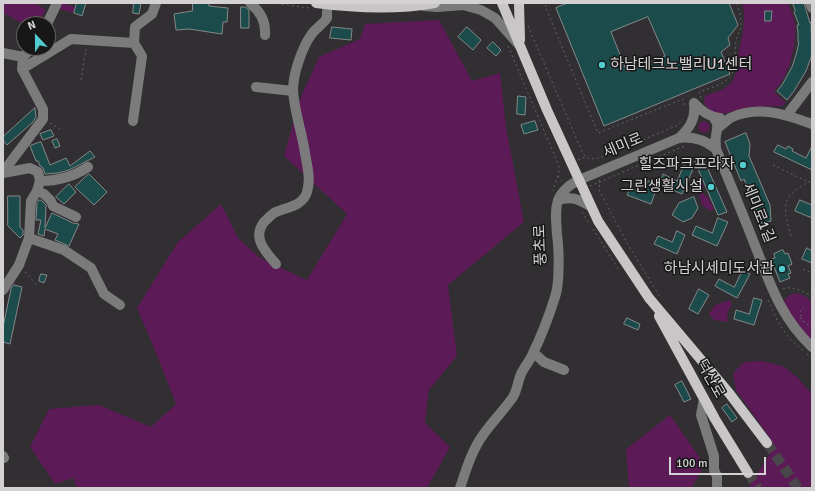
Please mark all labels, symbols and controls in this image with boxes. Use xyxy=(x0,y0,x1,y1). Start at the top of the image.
north arrow xyxy=(16,16,56,56)
text: N xyxy=(26,18,38,33)
place label: 하남테크노밸리U1센터 xyxy=(610,56,752,74)
marker: 하남테크노밸리U1센터 xyxy=(597,60,607,70)
street label: 세미로 xyxy=(600,130,646,162)
place label: 힐즈파크프라자 xyxy=(638,156,735,174)
marker: 힐즈파크프라자 xyxy=(738,160,748,170)
place label: 그린생활시설 xyxy=(620,178,703,196)
street label: 세미로1길 xyxy=(738,180,778,246)
marker: 그린생활시설 xyxy=(706,182,716,192)
street label: 풍초로 xyxy=(531,224,551,266)
place label: 하남시세미도서관 xyxy=(664,260,774,278)
marker: 하남시세미도서관 xyxy=(777,264,787,274)
street label: 덕산로 xyxy=(692,357,728,401)
scale bar xyxy=(671,449,768,475)
text: 100 m xyxy=(676,456,708,471)

